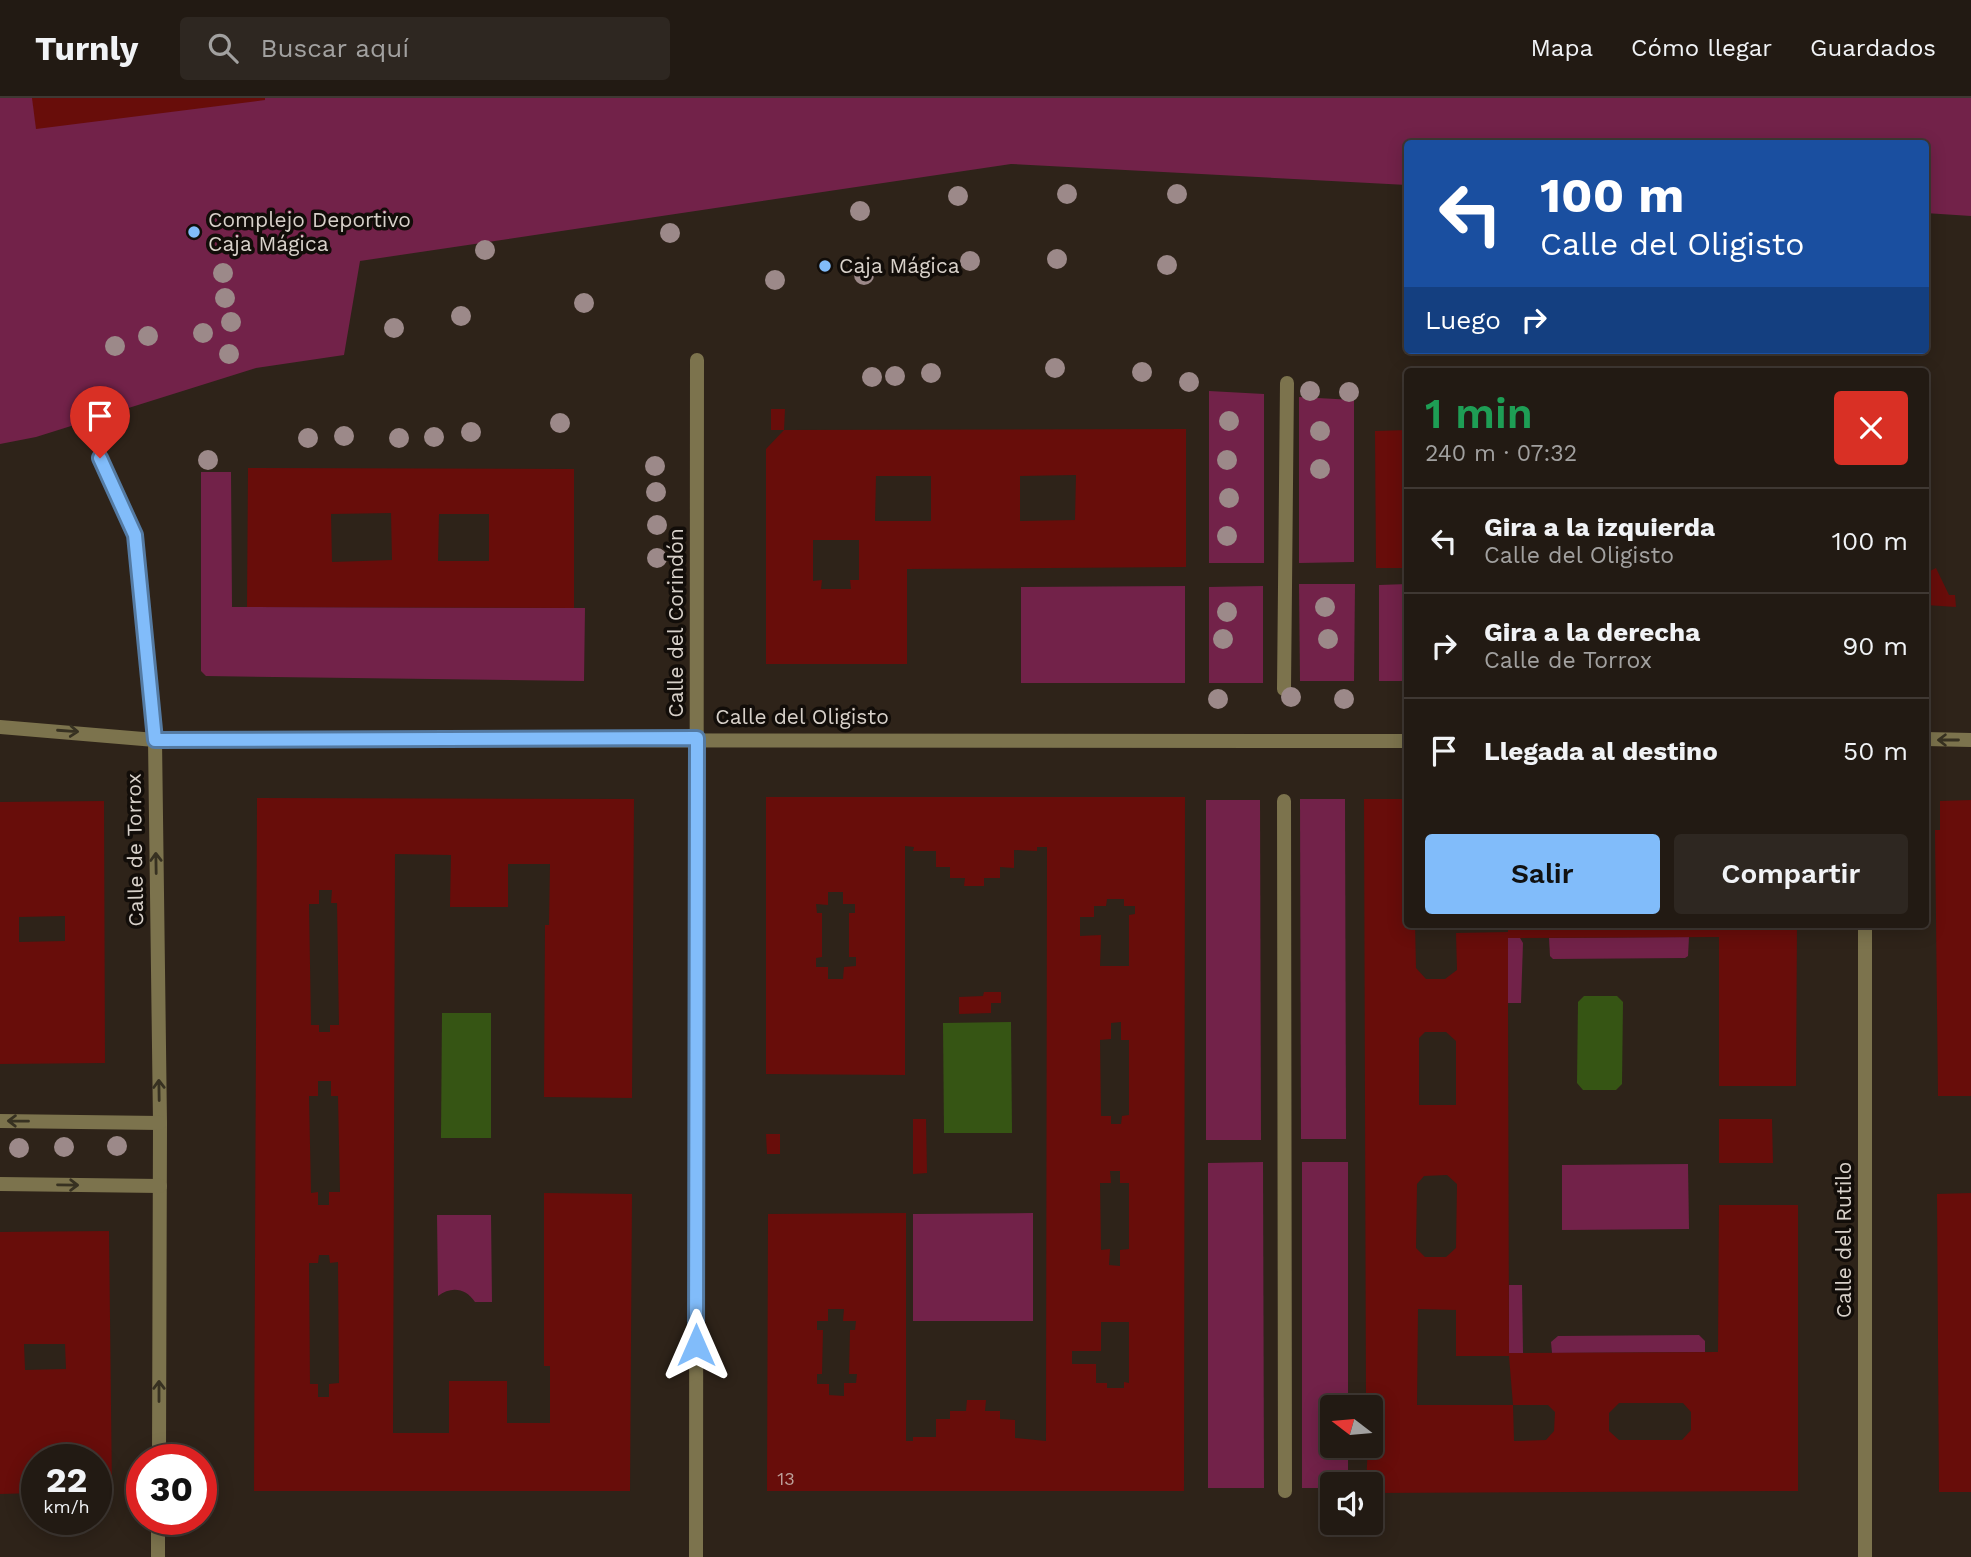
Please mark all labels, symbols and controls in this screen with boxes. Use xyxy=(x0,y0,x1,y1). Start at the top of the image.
search box xyxy=(180,17,670,80)
text: Turnly xyxy=(35,29,138,68)
icon: search xyxy=(204,29,242,67)
text: Buscar aquí xyxy=(260,33,409,63)
text: Mapa xyxy=(1531,34,1593,62)
text: Cómo llegar xyxy=(1631,34,1772,62)
text: Guardados xyxy=(1810,34,1936,62)
text: 100 m xyxy=(1540,166,1684,224)
icon: left xyxy=(1425,168,1516,259)
place label: Complejo Deportivo Caja Mágica xyxy=(208,207,411,256)
marker: Complejo Deportivo Caja Mágica xyxy=(186,224,202,240)
text: Calle del Oligisto xyxy=(1540,225,1804,263)
place label: Caja Mágica xyxy=(839,253,960,278)
marker: Caja Mágica xyxy=(817,258,833,274)
icon: right xyxy=(1515,301,1553,339)
text: Luego xyxy=(1425,305,1501,335)
pin xyxy=(70,386,130,458)
text: 1 min xyxy=(1425,389,1533,438)
button: close xyxy=(1834,391,1908,465)
icon: arrive xyxy=(81,397,119,435)
text: 240 m · 07:32 xyxy=(1425,440,1577,467)
text: Gira a la izquierda xyxy=(1484,512,1715,542)
icon: left xyxy=(1425,522,1463,560)
text: 100 m xyxy=(1832,526,1908,556)
street label: Calle del Corindón xyxy=(663,528,688,718)
text: Calle del Oligisto xyxy=(1484,542,1674,569)
text: Gira a la derecha xyxy=(1484,617,1700,647)
icon: right xyxy=(1425,627,1463,665)
text: 90 m xyxy=(1842,631,1908,661)
text: Calle de Torrox xyxy=(1484,647,1652,674)
street label: Calle del Oligisto xyxy=(715,704,889,729)
one-way arrow xyxy=(56,725,79,738)
icon: arrive xyxy=(1425,732,1463,770)
one-way arrow xyxy=(1937,733,1960,746)
text: Llegada al destino xyxy=(1484,736,1718,766)
text: 50 m xyxy=(1843,736,1908,766)
street label: Calle de Torrox xyxy=(121,773,148,927)
button: Salir xyxy=(1425,834,1660,914)
button: Compartir xyxy=(1674,834,1908,914)
one-way arrow xyxy=(149,852,163,875)
one-way arrow xyxy=(153,1079,166,1102)
one-way arrow xyxy=(7,1115,30,1128)
street label: Calle del Rutilo xyxy=(1831,1162,1856,1318)
one-way arrow xyxy=(56,1178,79,1192)
position arrow xyxy=(659,1308,733,1382)
one-way arrow xyxy=(152,1380,166,1403)
north arrow xyxy=(1320,1395,1382,1458)
map controls xyxy=(1320,1395,1383,1535)
speed limit sign: 30 xyxy=(126,1444,217,1535)
text: 22 xyxy=(46,1459,87,1501)
house number: 13 xyxy=(777,1468,795,1489)
button: sound xyxy=(1320,1472,1383,1535)
text: km/h xyxy=(43,1496,90,1517)

